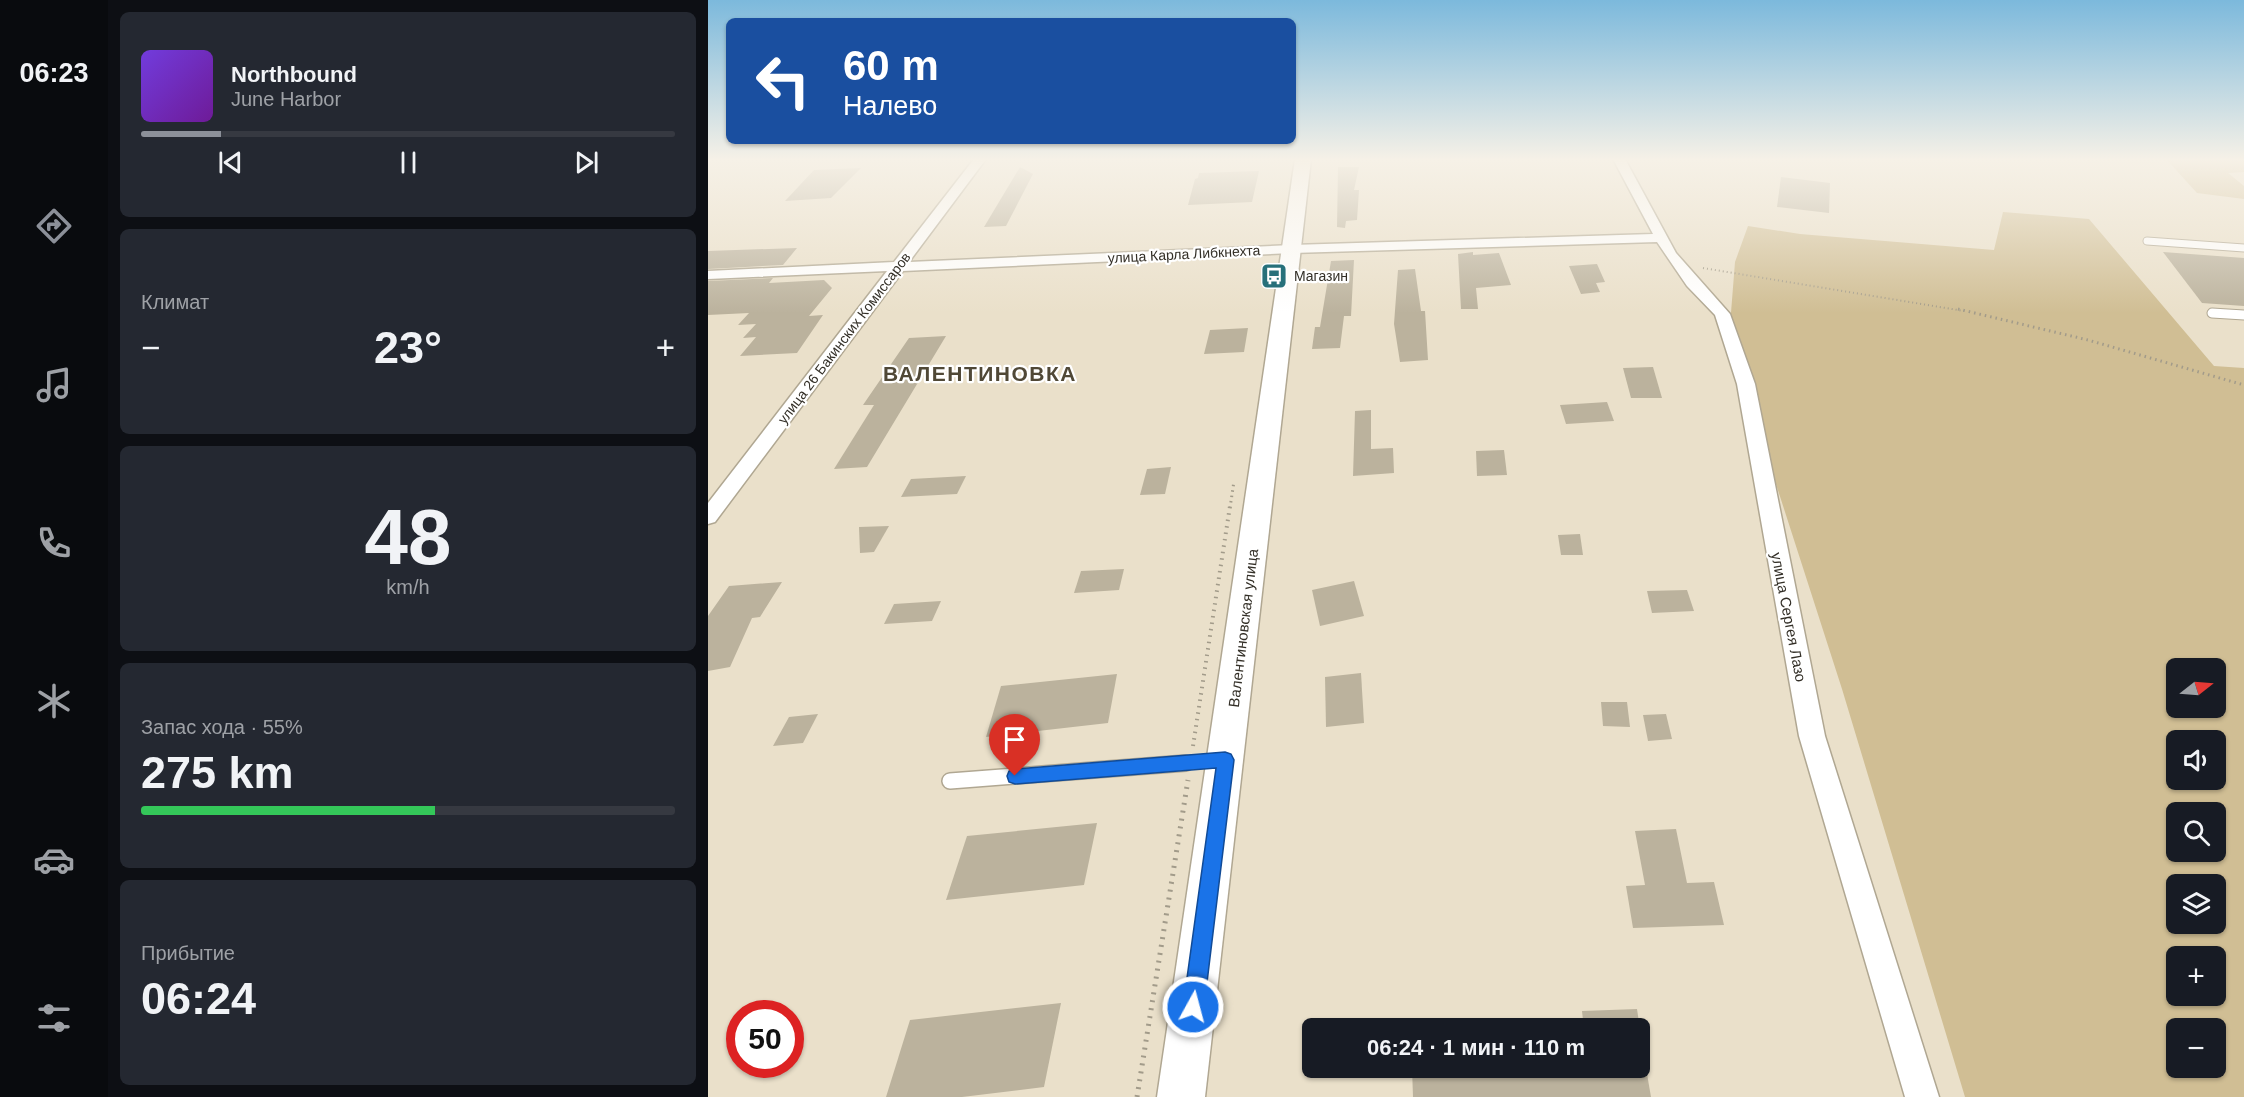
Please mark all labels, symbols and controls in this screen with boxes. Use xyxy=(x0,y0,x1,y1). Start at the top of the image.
icon: left xyxy=(744,42,822,120)
text: 60 m xyxy=(843,42,939,89)
text: 06:23 xyxy=(19,58,89,88)
text: Northbound xyxy=(231,62,357,87)
text: June Harbor xyxy=(231,88,341,110)
text: Налево xyxy=(843,91,937,121)
icon: previous xyxy=(214,146,247,179)
icon: pause xyxy=(392,146,425,179)
icon: next xyxy=(570,146,603,179)
icon: directions xyxy=(33,205,75,247)
street label: улица Карла Либкнехта xyxy=(1107,242,1261,266)
street label: улица 26 Бакинских Комиссаров xyxy=(774,249,914,427)
bus stop icon: Магазин xyxy=(1259,261,1289,291)
place label: Магазин xyxy=(1294,268,1348,284)
text: Климат xyxy=(141,291,209,313)
text: 23° xyxy=(374,322,442,373)
text: − xyxy=(141,329,160,366)
text: + xyxy=(656,329,675,366)
district label: ВАЛЕНТИНОВКА xyxy=(883,362,1077,385)
icon: music xyxy=(33,364,75,406)
text: 48 xyxy=(365,493,451,581)
icon: phone xyxy=(33,522,75,564)
street label: Валентиновская улица xyxy=(1225,547,1261,708)
street label: улица Сергея Лазо xyxy=(1768,551,1810,683)
text: km/h xyxy=(386,576,430,598)
north arrow xyxy=(2166,658,2226,718)
map controls xyxy=(2166,658,2226,1078)
icon: climate xyxy=(33,680,75,722)
pin xyxy=(989,714,1040,776)
text: Запас хода · 55% xyxy=(141,716,303,738)
icon: arrive xyxy=(998,723,1031,756)
button: sound xyxy=(2166,730,2226,790)
text: 275 km xyxy=(141,747,294,798)
button: search xyxy=(2166,802,2226,862)
icon: car xyxy=(33,839,75,881)
button: layers xyxy=(2166,874,2226,934)
text: Прибытие xyxy=(141,942,235,964)
button: + xyxy=(2166,946,2226,1006)
text: 06:24 xyxy=(141,973,256,1024)
position arrow xyxy=(1161,975,1225,1039)
icon: filters xyxy=(33,997,75,1039)
speed limit sign: 50 xyxy=(726,1000,804,1078)
button: − xyxy=(2166,1018,2226,1078)
text: 06:24 · 1 мин · 110 m xyxy=(1367,1035,1585,1060)

